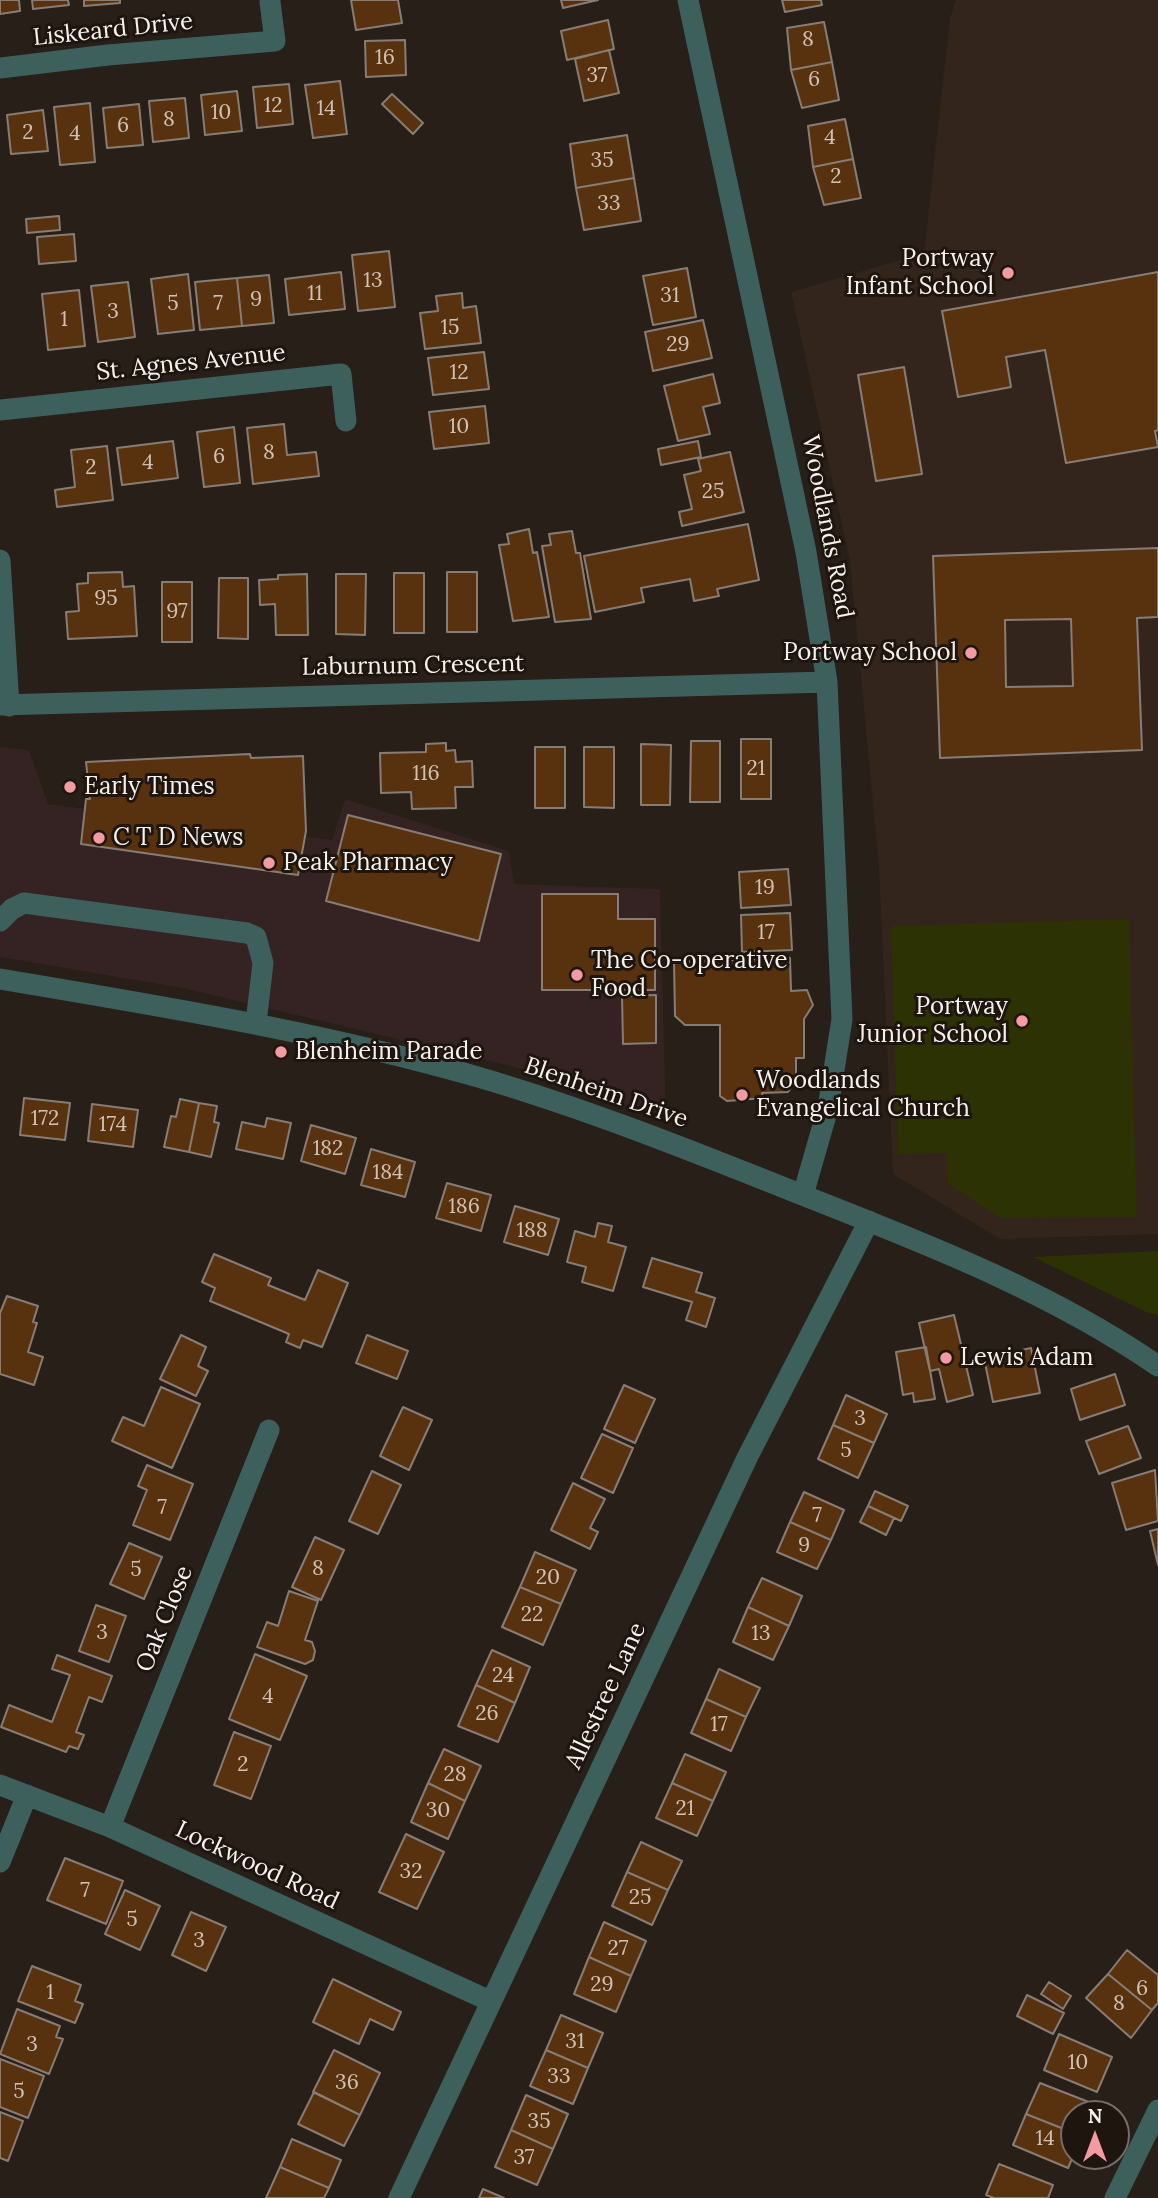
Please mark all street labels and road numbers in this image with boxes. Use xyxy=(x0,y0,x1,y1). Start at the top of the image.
street label: Liskeard Drive xyxy=(32,7,194,53)
street label: St. Agnes Avenue xyxy=(95,339,287,387)
street label: Woodlands Road xyxy=(795,433,859,621)
street label: Laburnum Crescent xyxy=(301,650,525,682)
street label: Blenheim Drive xyxy=(521,1052,691,1134)
street label: Oak Close xyxy=(131,1562,199,1676)
street label: Allestree Lane xyxy=(560,1618,652,1774)
street label: Lockwood Road xyxy=(171,1816,343,1916)

